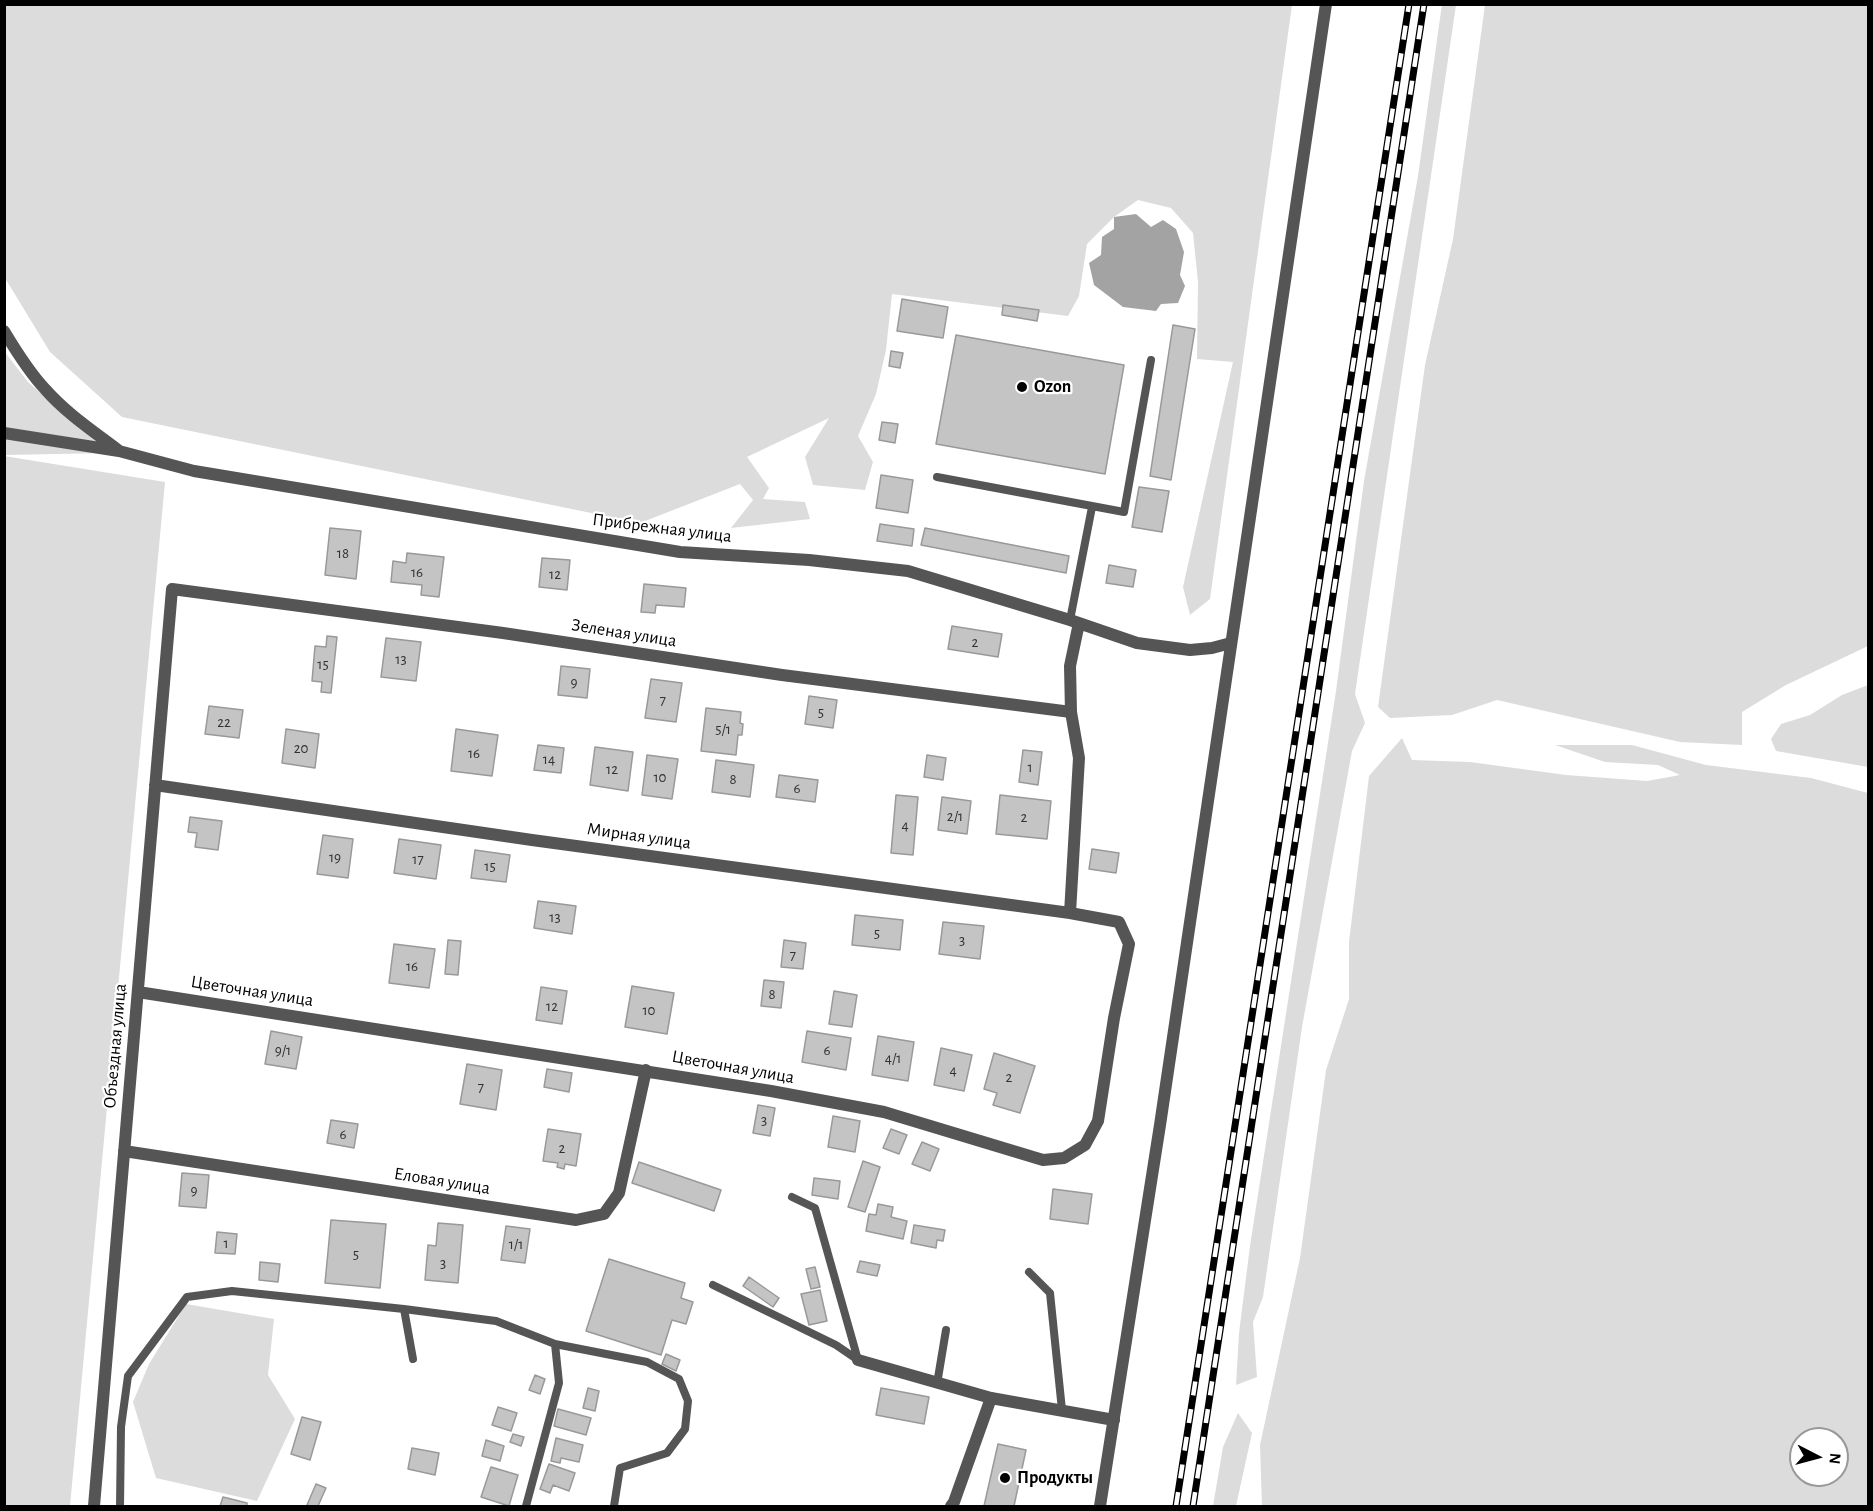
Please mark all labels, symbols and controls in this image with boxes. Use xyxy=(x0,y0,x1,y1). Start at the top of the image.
place label: Ozon xyxy=(1034,376,1071,398)
marker: Ozon xyxy=(1015,380,1029,394)
street label: Прибрежная улица xyxy=(591,509,733,547)
house number: 18 xyxy=(337,544,349,562)
house number: 16 xyxy=(411,563,423,581)
house number: 12 xyxy=(549,565,561,583)
street label: Зеленая улица xyxy=(570,614,678,652)
house number: 2 xyxy=(972,633,978,651)
house number: 13 xyxy=(395,650,407,668)
house number: 15 xyxy=(317,655,329,673)
house number: 9 xyxy=(570,673,578,691)
house number: 7 xyxy=(660,691,666,709)
house number: 5 xyxy=(818,703,824,721)
house number: 22 xyxy=(217,713,231,731)
house number: 5/1 xyxy=(715,720,731,738)
house number: 20 xyxy=(294,739,308,757)
house number: 16 xyxy=(468,744,480,762)
house number: 14 xyxy=(543,750,555,768)
house number: 1 xyxy=(1027,758,1033,776)
house number: 12 xyxy=(606,760,618,778)
house number: 10 xyxy=(653,768,667,786)
house number: 8 xyxy=(729,770,737,788)
house number: 6 xyxy=(793,779,801,797)
house number: 2/1 xyxy=(947,807,963,825)
house number: 2 xyxy=(1021,808,1027,826)
house number: 4 xyxy=(901,816,909,834)
street label: Мирная улица xyxy=(586,818,692,854)
house number: 19 xyxy=(329,848,341,866)
house number: 17 xyxy=(412,850,424,868)
house number: 15 xyxy=(484,857,496,875)
house number: 13 xyxy=(549,908,561,926)
house number: 5 xyxy=(874,924,880,942)
house number: 3 xyxy=(959,931,965,949)
house number: 7 xyxy=(790,946,796,964)
house number: 16 xyxy=(406,957,418,975)
street label: Цветочная улица xyxy=(189,971,315,1011)
street label: Объездная улица xyxy=(99,983,131,1109)
house number: 8 xyxy=(768,985,776,1003)
house number: 12 xyxy=(546,997,558,1015)
house number: 10 xyxy=(642,1001,656,1019)
house number: 9/1 xyxy=(275,1041,291,1059)
house number: 6 xyxy=(823,1041,831,1059)
street label: Цветочная улица xyxy=(670,1046,796,1088)
house number: 4/1 xyxy=(885,1049,901,1067)
house number: 4 xyxy=(949,1061,957,1079)
house number: 2 xyxy=(1006,1068,1012,1086)
house number: 7 xyxy=(478,1078,484,1096)
house number: 3 xyxy=(761,1111,767,1129)
house number: 6 xyxy=(339,1125,347,1143)
house number: 2 xyxy=(559,1139,565,1157)
street label: Еловая улица xyxy=(392,1163,492,1199)
house number: 9 xyxy=(190,1181,198,1199)
house number: 1 xyxy=(223,1234,229,1252)
house number: 1/1 xyxy=(509,1235,523,1253)
house number: 5 xyxy=(353,1245,359,1263)
house number: 3 xyxy=(440,1254,446,1272)
north arrow xyxy=(1789,1427,1849,1487)
text: N xyxy=(1826,1452,1843,1465)
place label: Продукты xyxy=(1017,1467,1093,1489)
marker: Продукты xyxy=(998,1471,1012,1485)

